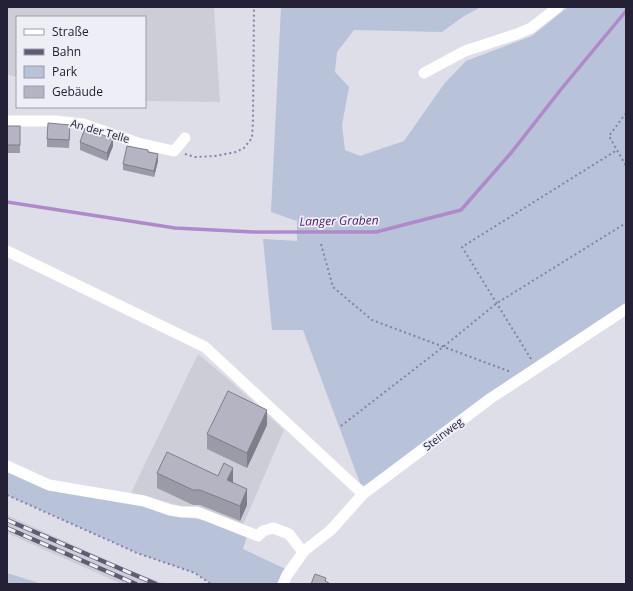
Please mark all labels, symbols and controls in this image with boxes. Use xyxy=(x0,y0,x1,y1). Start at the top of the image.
legend xyxy=(16,16,146,108)
text: Straße xyxy=(52,23,89,40)
text: Bahn xyxy=(52,43,81,60)
text: Park xyxy=(52,63,78,80)
text: Gebäude xyxy=(52,83,103,100)
street label: An der Telle xyxy=(69,115,131,146)
water label: Langer Graben xyxy=(299,211,379,230)
street label: Steinweg xyxy=(420,414,466,454)

